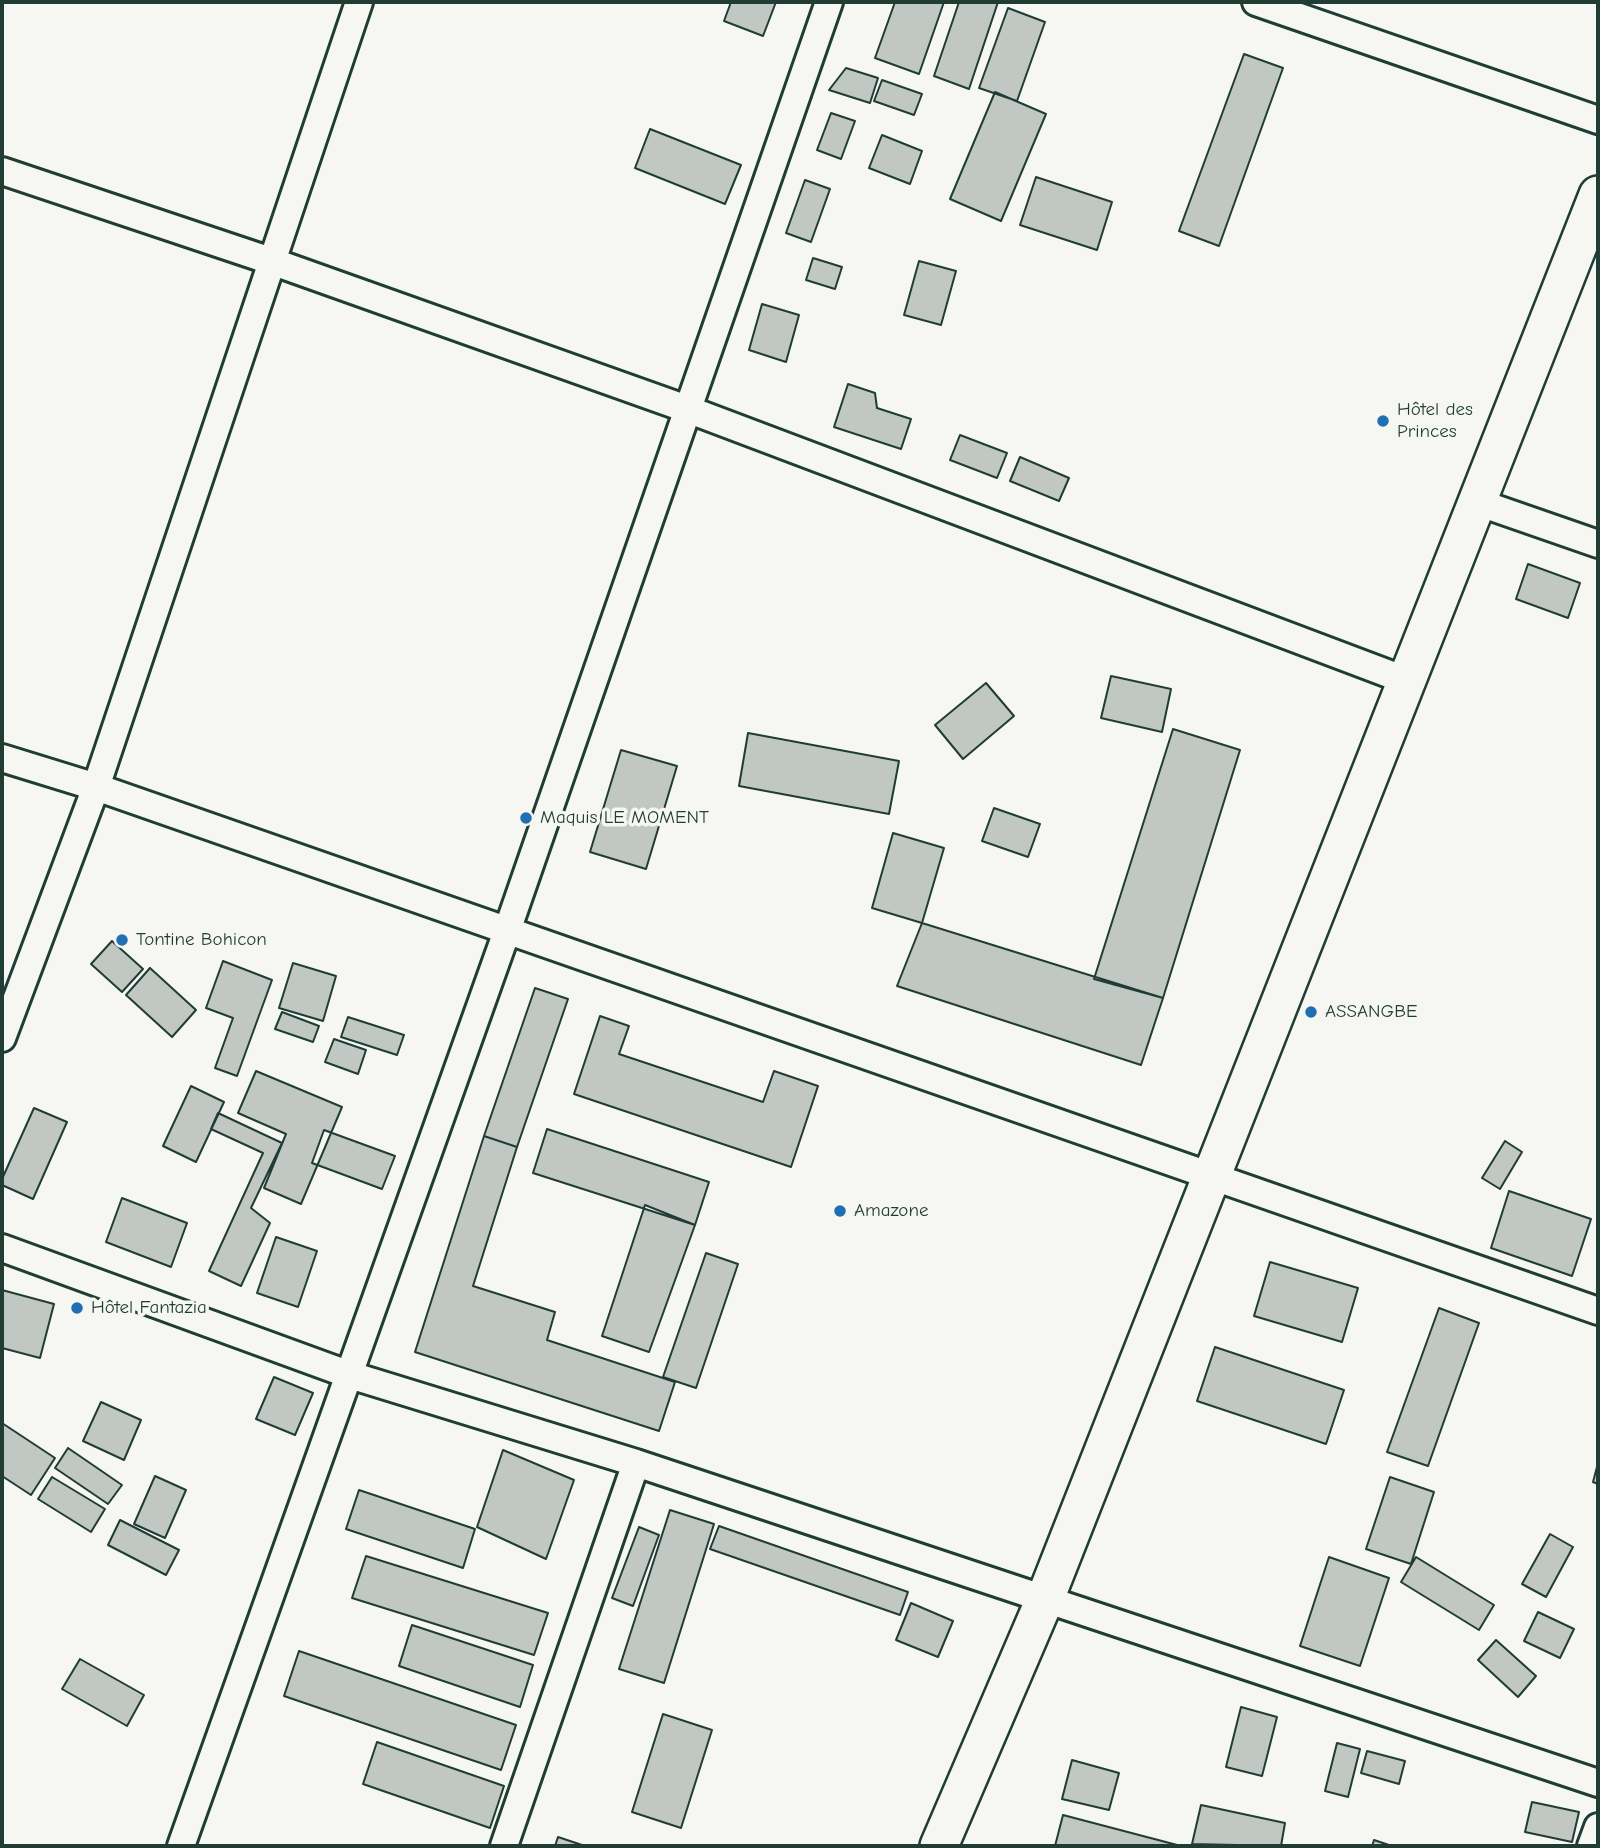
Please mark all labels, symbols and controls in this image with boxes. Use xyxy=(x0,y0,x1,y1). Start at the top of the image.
place label: Hôtel des Princes xyxy=(1397,399,1473,443)
marker: Hôtel des Princes xyxy=(1375,413,1391,429)
place label: Maquis LE MOMENT xyxy=(540,807,709,829)
marker: Maquis LE MOMENT xyxy=(518,810,534,826)
place label: Tontine Bohicon xyxy=(136,929,267,951)
marker: Tontine Bohicon xyxy=(114,932,130,948)
place label: ASSANGBE xyxy=(1325,1001,1417,1023)
marker: ASSANGBE xyxy=(1303,1004,1319,1020)
place label: Amazone xyxy=(854,1200,928,1222)
marker: Amazone xyxy=(832,1203,848,1219)
place label: Hôtel Fantazia xyxy=(91,1297,207,1319)
marker: Hôtel Fantazia xyxy=(69,1300,85,1316)

